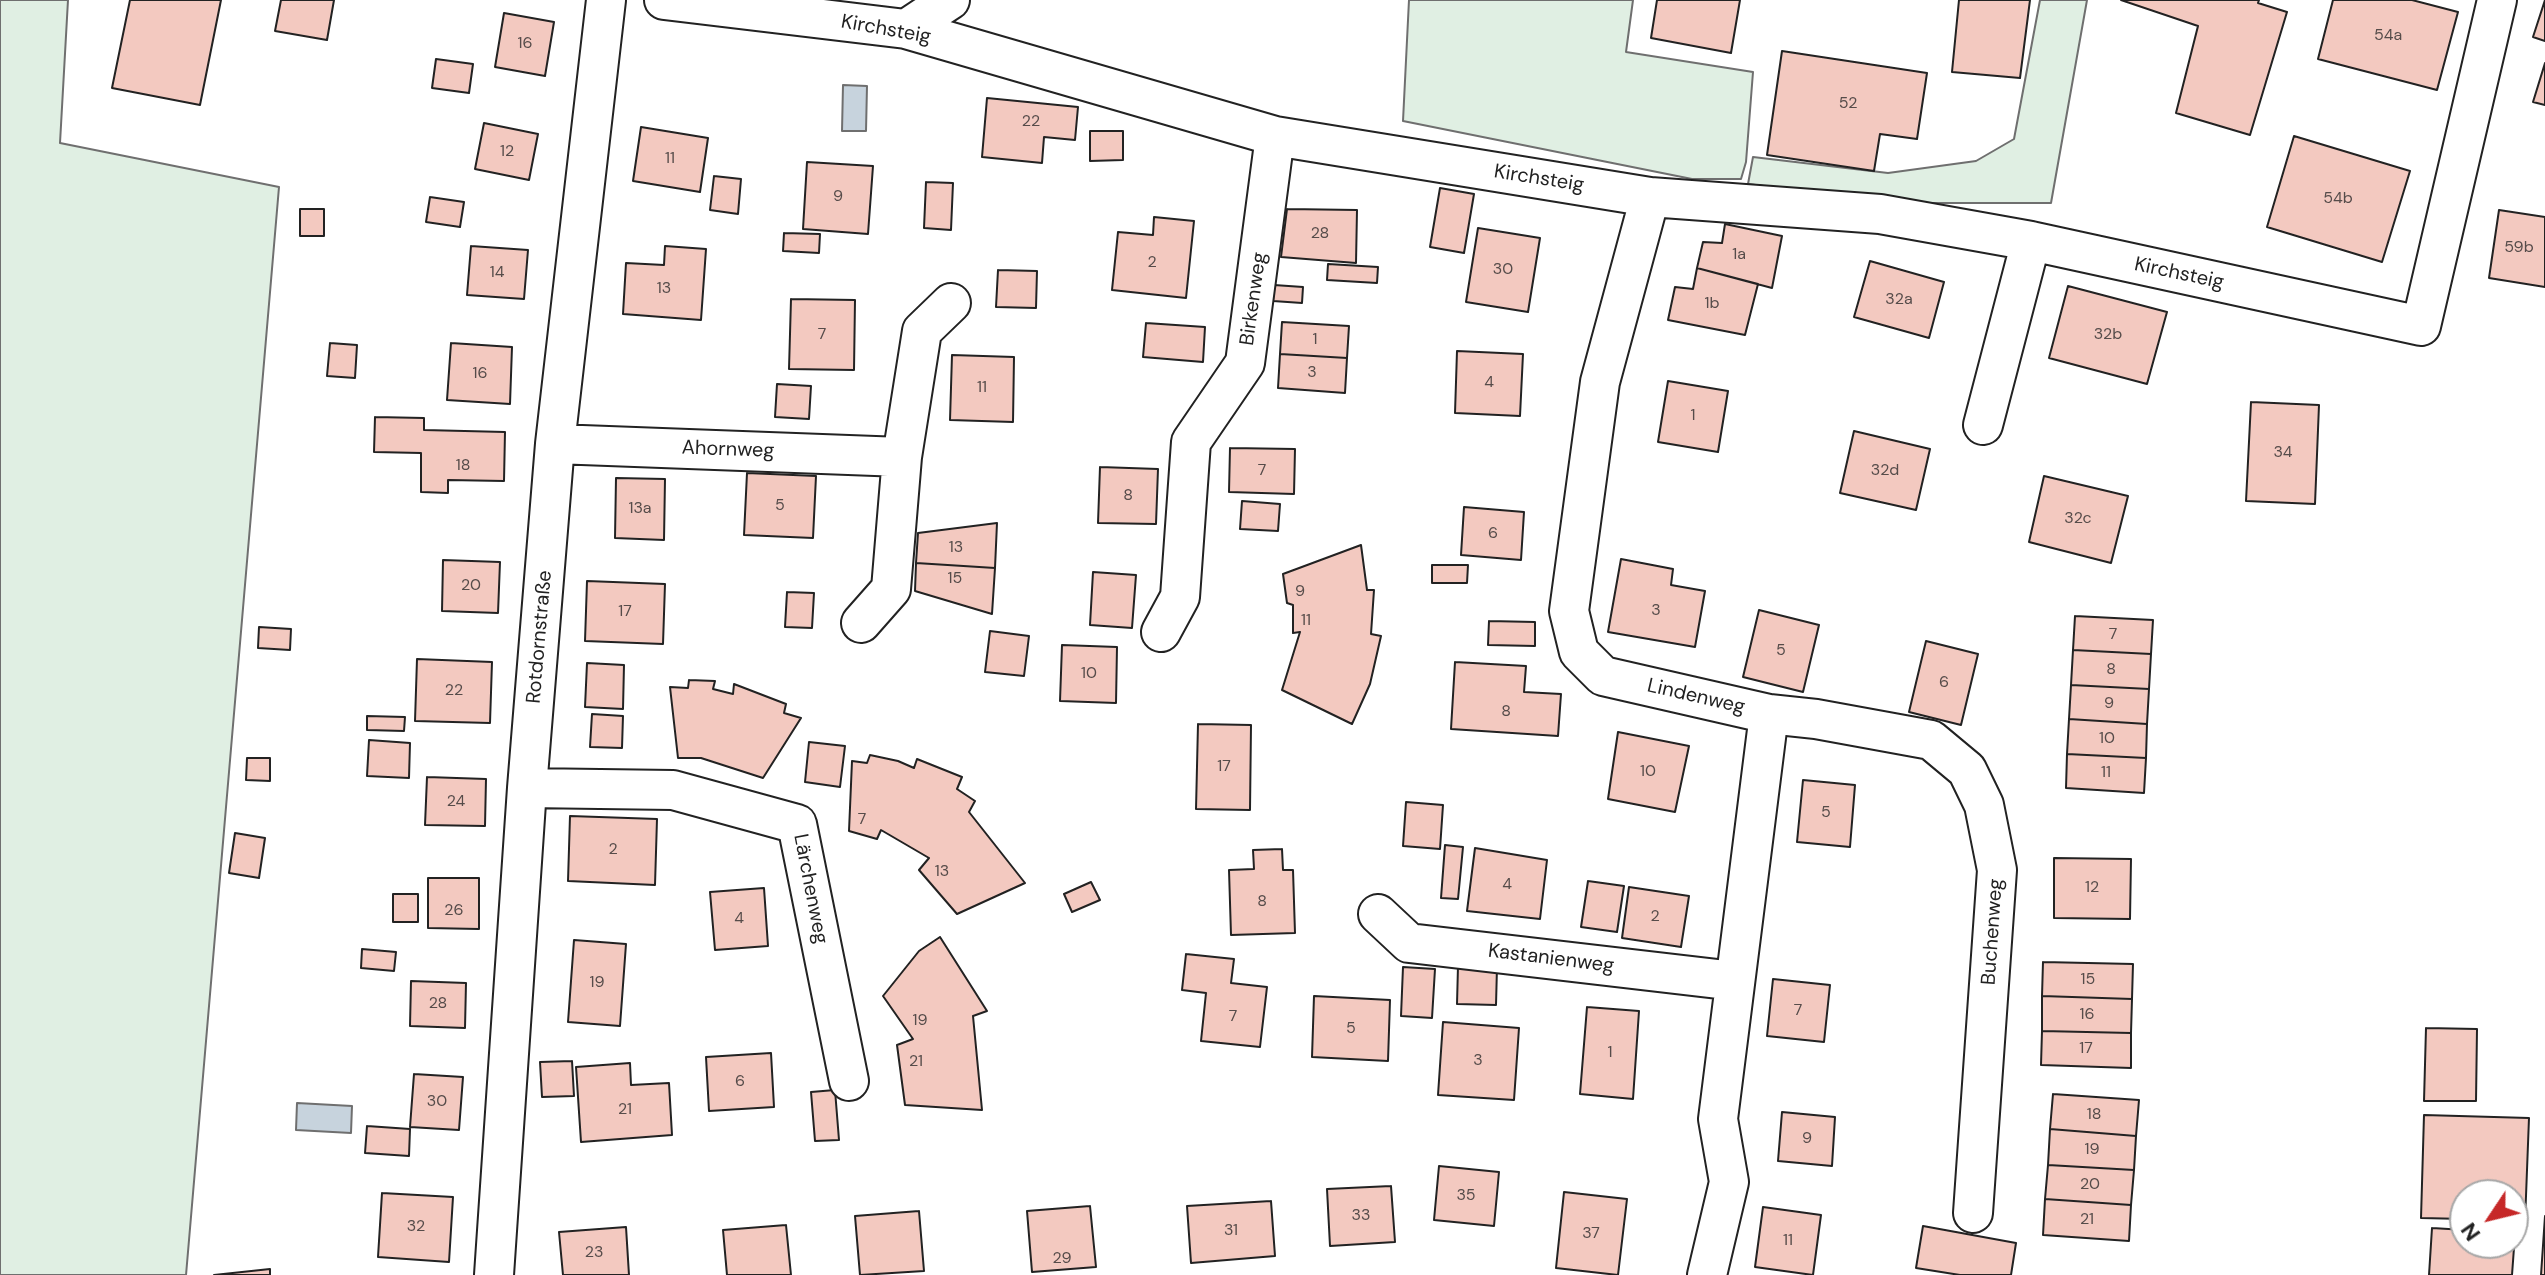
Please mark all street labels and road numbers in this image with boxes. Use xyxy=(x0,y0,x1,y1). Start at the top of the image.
street label: Kirchsteig xyxy=(839,10,933,50)
street label: Kirchsteig xyxy=(1492,160,1586,198)
street label: Birkenweg xyxy=(1236,251,1272,347)
street label: Kirchsteig xyxy=(2132,253,2226,295)
street label: Ahornweg xyxy=(681,436,775,464)
street label: Rotdornstraße xyxy=(522,569,558,705)
street label: Lindenweg xyxy=(1645,674,1747,720)
street label: Lärchenweg xyxy=(788,832,832,946)
street label: Buchenweg xyxy=(1977,878,2009,986)
street label: Kastanienweg xyxy=(1487,939,1615,979)

